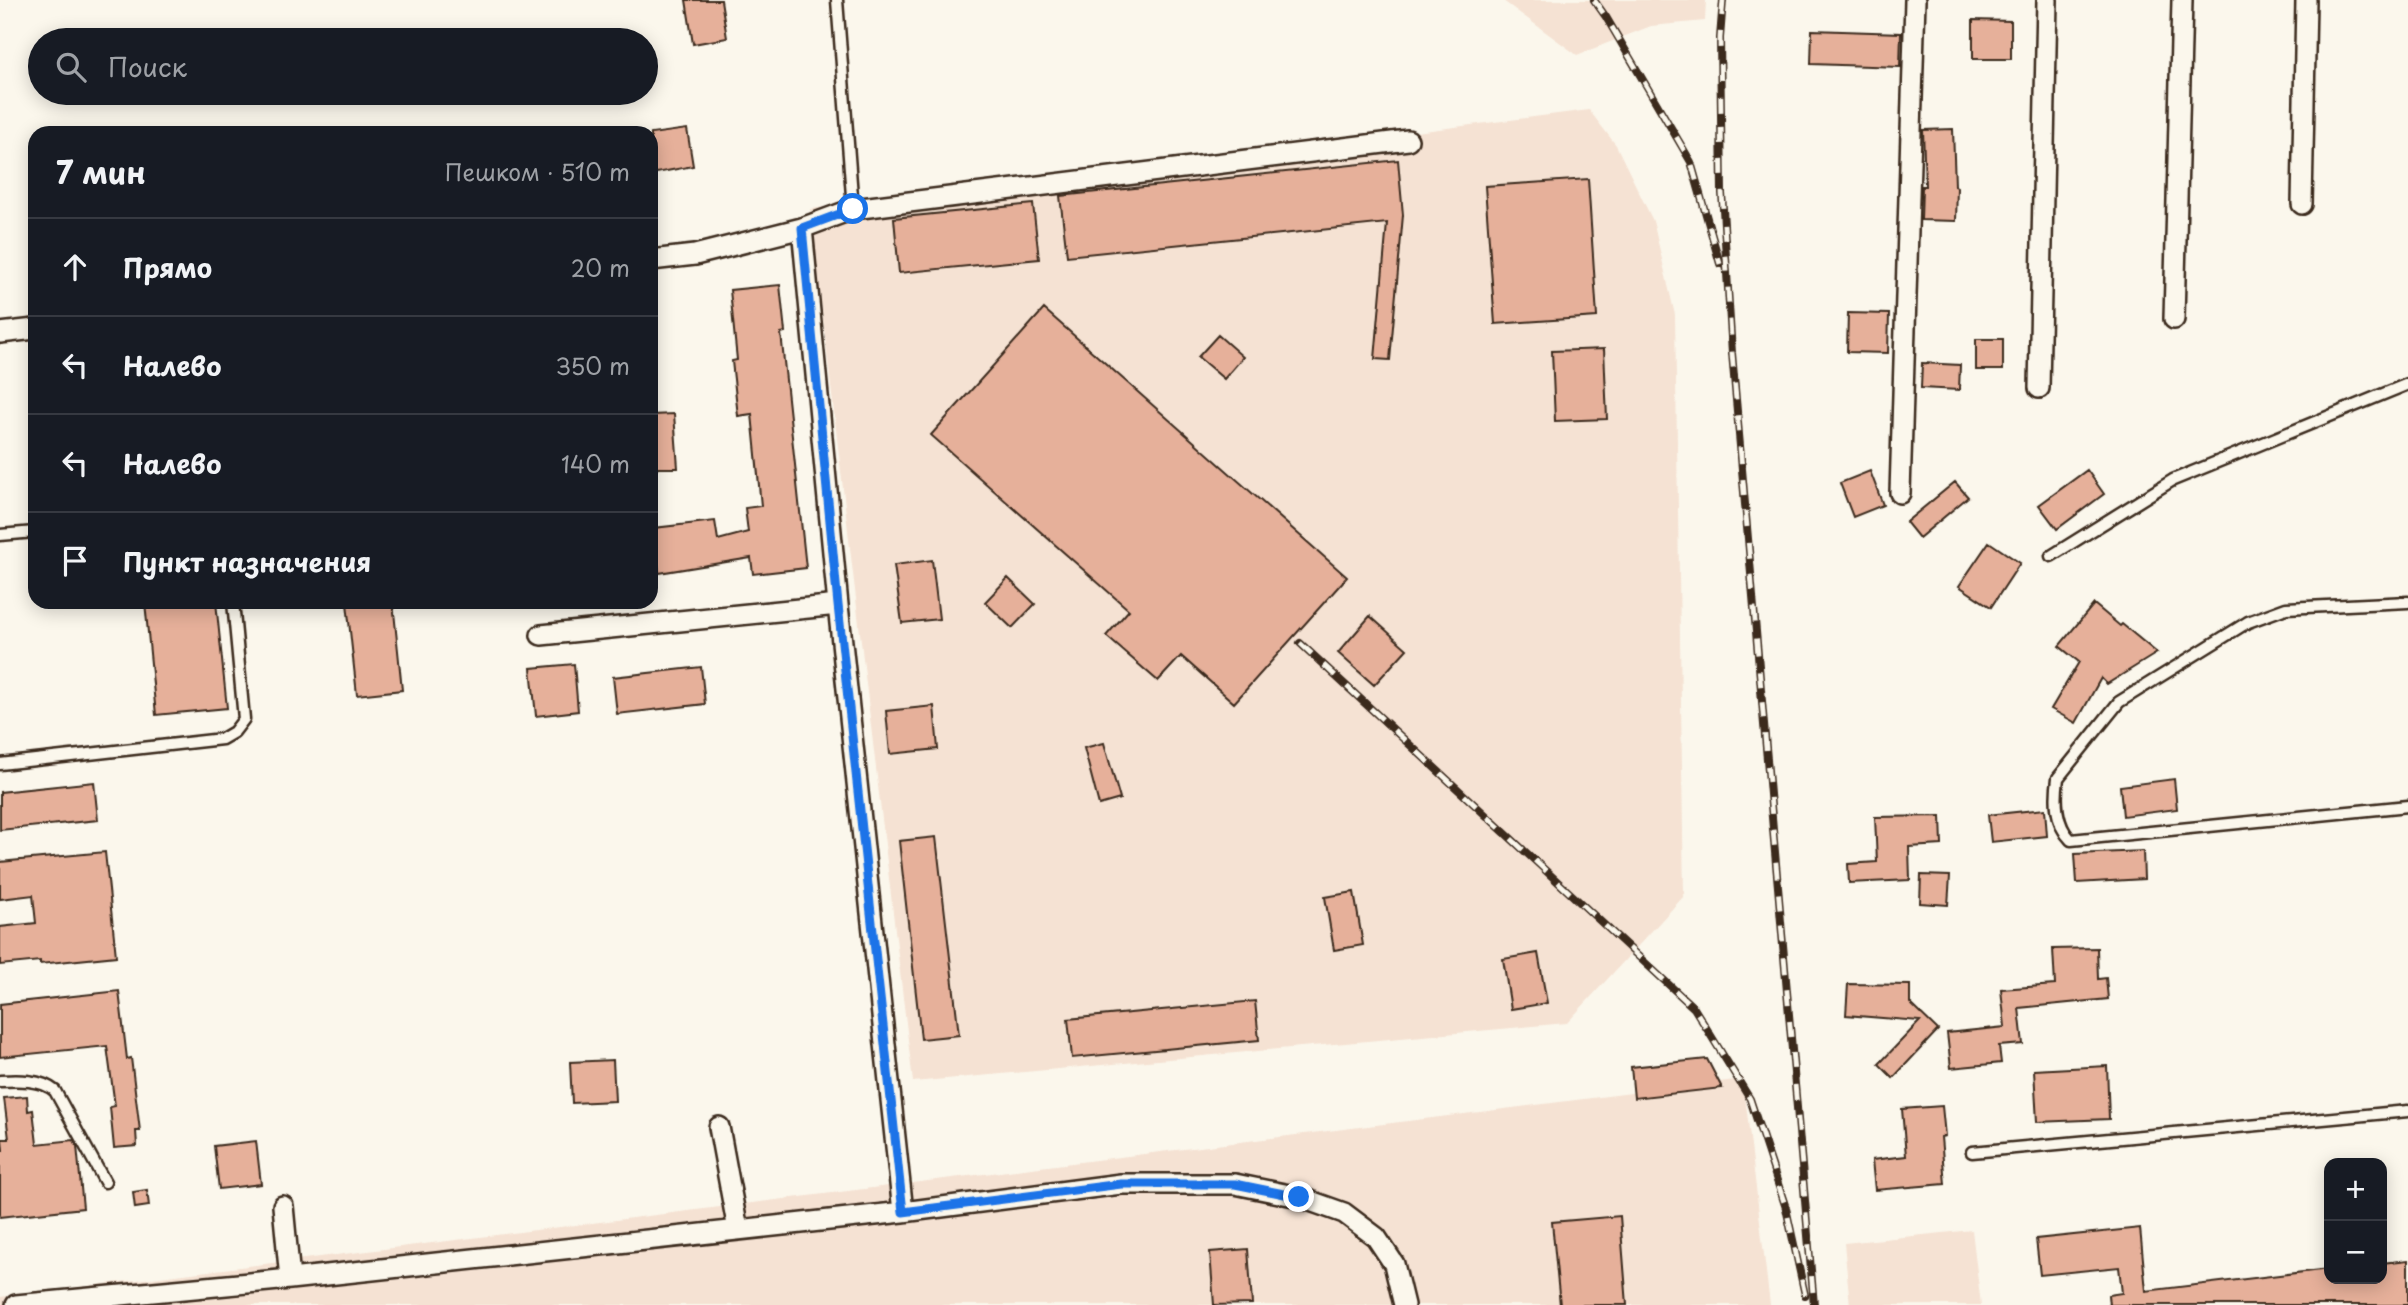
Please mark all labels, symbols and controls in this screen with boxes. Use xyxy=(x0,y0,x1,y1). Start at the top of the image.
search box xyxy=(28,28,658,105)
text: Поиск xyxy=(108,47,187,86)
icon: search xyxy=(52,48,90,86)
text: 7 мин xyxy=(56,149,146,194)
text: Пешком · 510 m xyxy=(445,154,630,189)
route start xyxy=(837,193,868,224)
icon: ahead xyxy=(56,248,94,286)
text: Прямо xyxy=(123,248,212,287)
text: 20 m xyxy=(571,250,630,285)
icon: left xyxy=(56,346,94,384)
text: Налево xyxy=(123,346,221,385)
text: 350 m xyxy=(555,348,630,383)
icon: left xyxy=(56,444,94,482)
text: Налево xyxy=(123,444,221,483)
text: 140 m xyxy=(561,446,630,481)
icon: arrive xyxy=(56,542,94,580)
text: Пункт назначения xyxy=(123,542,371,581)
map controls xyxy=(2324,1158,2387,1284)
button: + xyxy=(2324,1158,2387,1221)
route end xyxy=(1283,1181,1314,1212)
button: − xyxy=(2324,1221,2387,1284)

